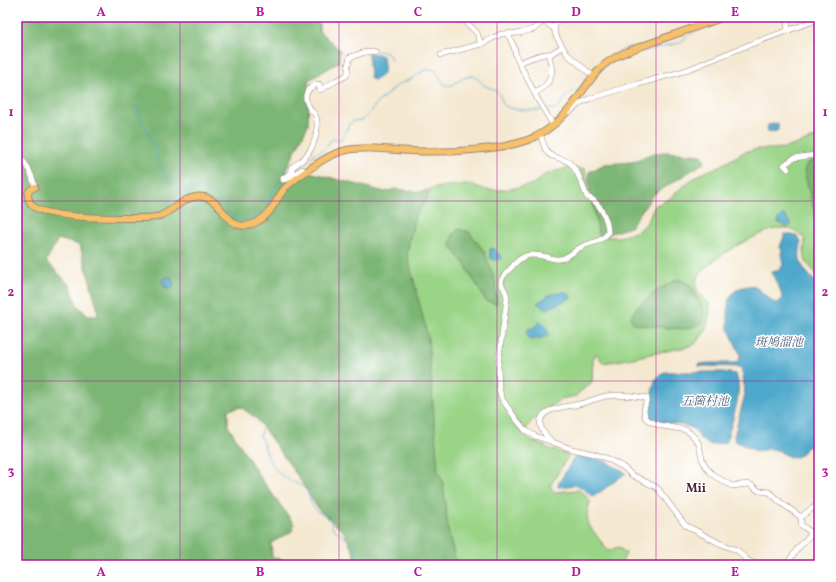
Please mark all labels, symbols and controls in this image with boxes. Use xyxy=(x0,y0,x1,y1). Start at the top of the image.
text: A xyxy=(96,4,106,22)
text: B xyxy=(256,4,265,22)
text: C xyxy=(414,4,422,22)
text: D xyxy=(571,4,581,22)
text: E xyxy=(731,4,739,22)
text: 1 xyxy=(8,104,14,122)
text: 1 xyxy=(822,104,828,122)
text: 2 xyxy=(8,284,15,302)
text: 2 xyxy=(822,284,829,302)
water label: 斑鳩溜池 xyxy=(755,335,805,351)
water label: 五箇村池 xyxy=(681,394,731,410)
text: 3 xyxy=(8,463,15,481)
text: 3 xyxy=(822,463,829,481)
district label: Mii xyxy=(686,481,706,497)
text: A xyxy=(96,564,106,582)
text: B xyxy=(256,564,265,582)
text: C xyxy=(414,564,422,582)
text: D xyxy=(571,564,581,582)
text: E xyxy=(731,564,739,582)

